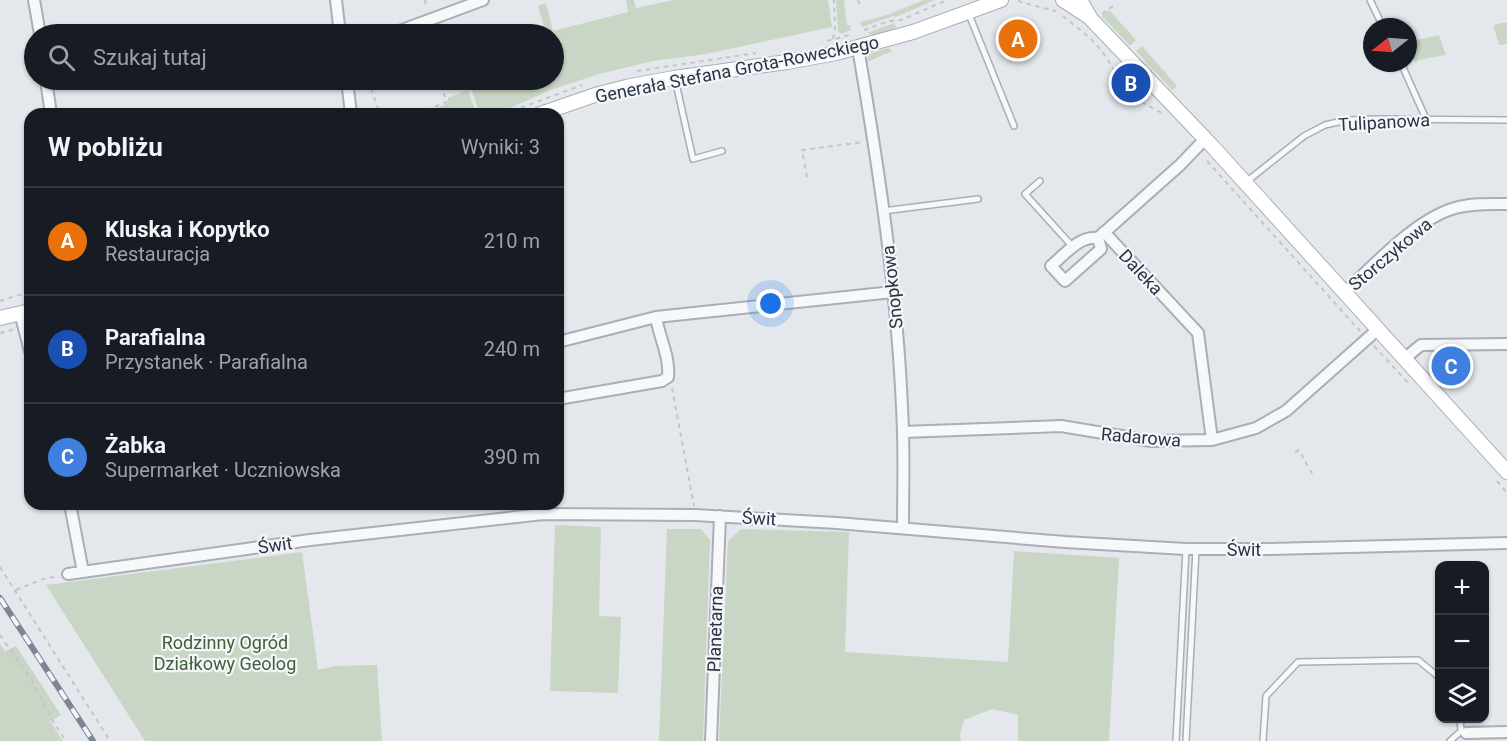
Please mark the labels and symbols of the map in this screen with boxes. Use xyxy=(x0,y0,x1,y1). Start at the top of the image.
pin: A xyxy=(998,16,1038,62)
north arrow xyxy=(1363,18,1417,72)
street label: Generała Stefana Grota-Roweckiego xyxy=(593,31,881,107)
pin: B xyxy=(1112,60,1150,106)
street label: Tulipanowa xyxy=(1338,109,1430,135)
street label: Storczykowa xyxy=(1344,213,1436,295)
street label: Snopkowa xyxy=(877,244,907,330)
street label: Daleka xyxy=(1115,245,1167,299)
your location xyxy=(756,289,785,318)
pin: C xyxy=(1432,344,1470,388)
street label: Radarowa xyxy=(1100,423,1182,451)
street label: Świt xyxy=(741,507,777,529)
street label: Świt xyxy=(256,532,294,558)
street label: Świt xyxy=(1227,539,1261,560)
street label: Planetarna xyxy=(703,585,727,673)
park label: Rodzinny Ogród Działkowy Geolog xyxy=(154,632,296,674)

